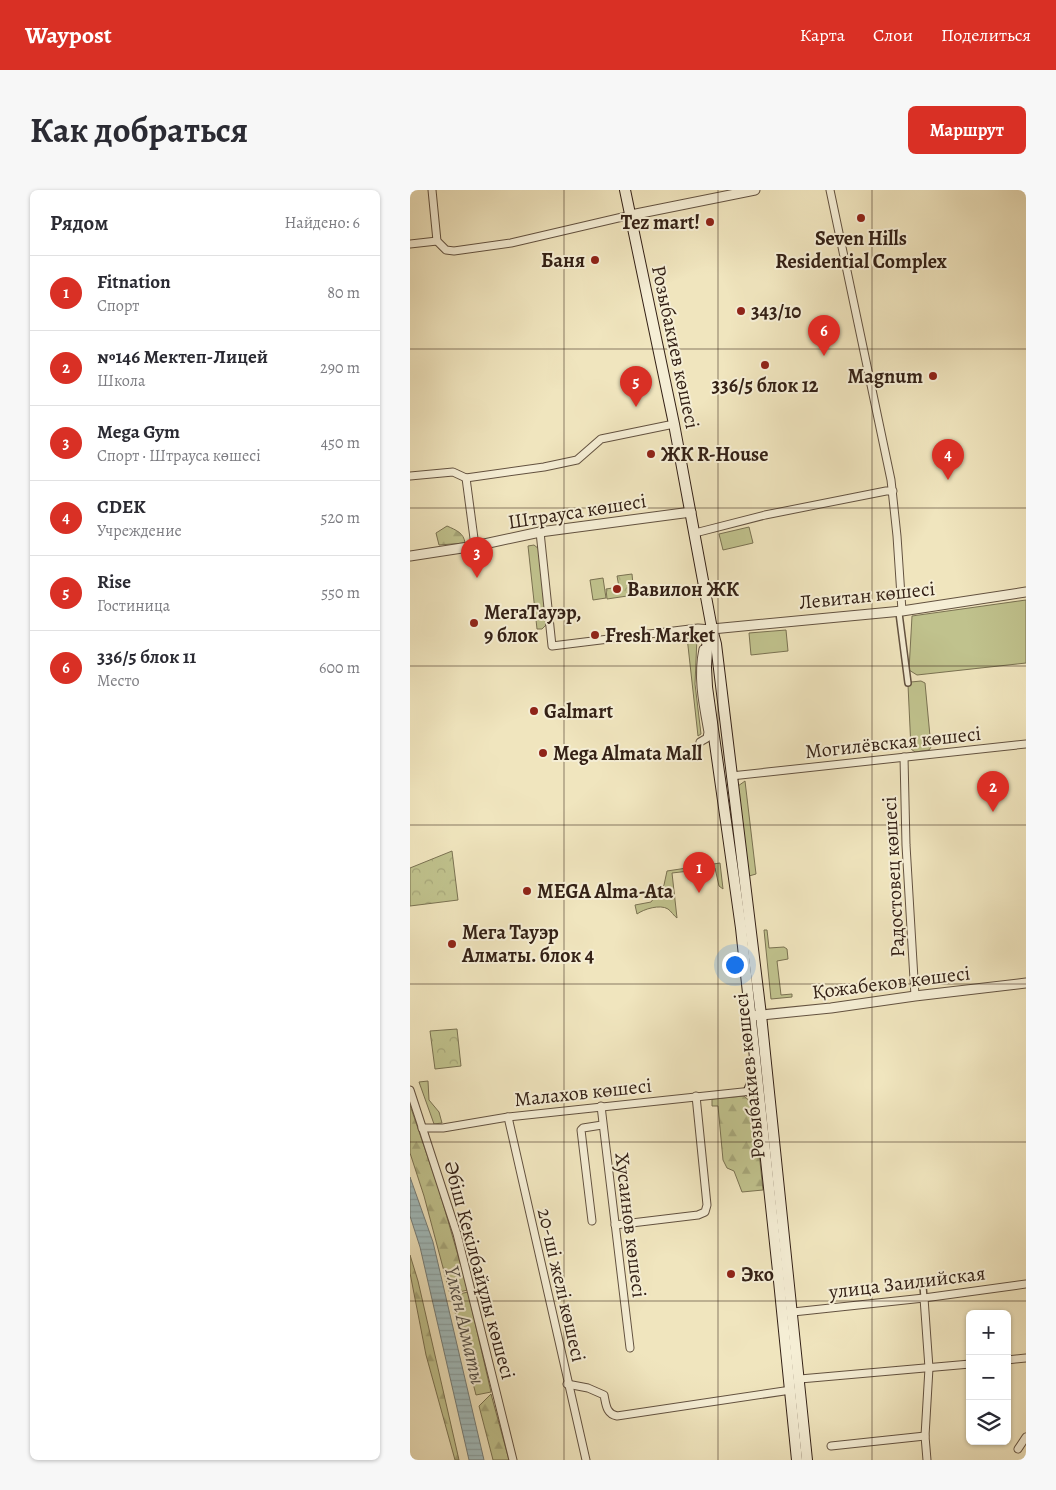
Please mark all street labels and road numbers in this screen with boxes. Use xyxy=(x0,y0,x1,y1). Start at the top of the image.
street label: Розыбакиев көшесі xyxy=(645,263,706,431)
street label: Штрауса көшесі xyxy=(506,487,648,536)
street label: Левитан көшесі xyxy=(798,575,936,616)
street label: Могилёвская көшесі xyxy=(804,720,982,765)
street label: Радостовец көшесі xyxy=(876,796,911,958)
street label: Қожабеков көшесі xyxy=(810,959,972,1006)
street label: Розыбакиев көшесі xyxy=(727,992,772,1160)
street label: Малахов көшесі xyxy=(513,1072,653,1113)
street label: Хусаинов көшесі xyxy=(608,1151,653,1299)
street label: Әбіш Кекілбайұлы көшесі xyxy=(437,1158,522,1382)
street label: 20-ші желі көшесі xyxy=(531,1206,592,1365)
street label: улица Заилийская xyxy=(826,1260,987,1306)

